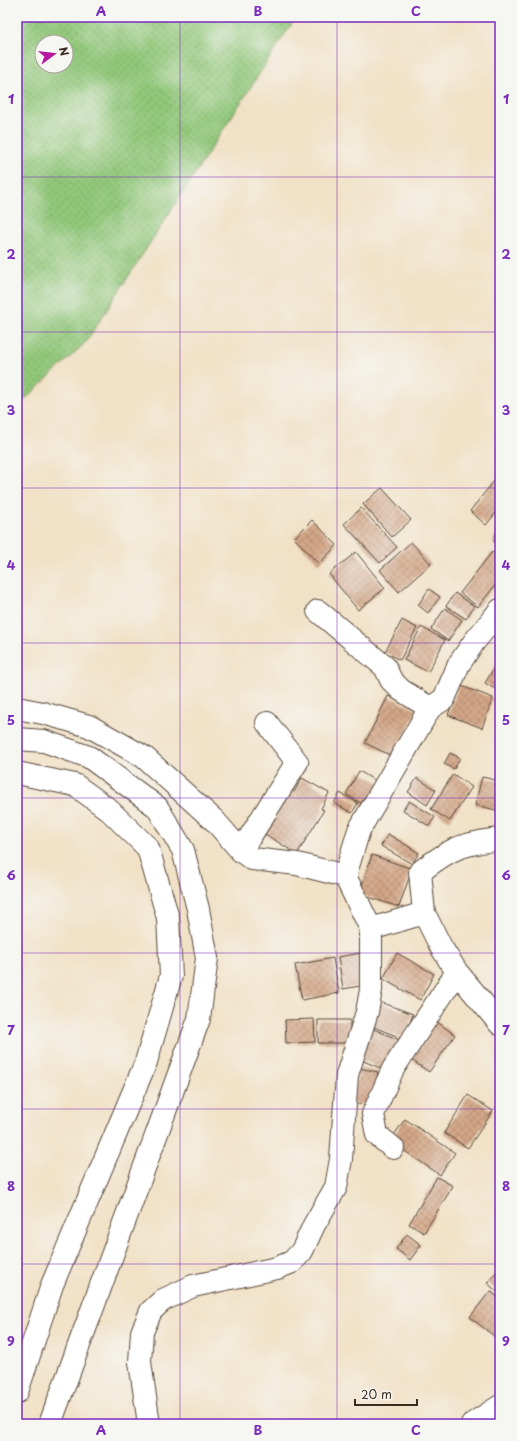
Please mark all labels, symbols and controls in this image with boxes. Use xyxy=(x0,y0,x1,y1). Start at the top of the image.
text: A xyxy=(96,1,106,20)
text: B xyxy=(254,1,263,20)
text: C xyxy=(411,1,421,20)
north arrow xyxy=(34,34,74,74)
text: N xyxy=(55,45,74,58)
text: 1 xyxy=(8,89,14,108)
text: 1 xyxy=(503,89,509,108)
text: 2 xyxy=(6,244,16,263)
text: 2 xyxy=(501,244,511,263)
text: 3 xyxy=(7,400,16,419)
text: 3 xyxy=(502,400,511,419)
text: 4 xyxy=(7,555,16,574)
text: 4 xyxy=(502,555,511,574)
text: 5 xyxy=(7,710,15,729)
text: 5 xyxy=(502,710,510,729)
text: 6 xyxy=(6,865,16,884)
text: 6 xyxy=(501,865,511,884)
text: 7 xyxy=(7,1020,15,1039)
text: 7 xyxy=(502,1020,510,1039)
text: 8 xyxy=(7,1176,15,1195)
text: 8 xyxy=(502,1176,510,1195)
text: 9 xyxy=(7,1331,15,1350)
text: 9 xyxy=(502,1331,510,1350)
scale bar xyxy=(355,1381,417,1407)
text: 20 m xyxy=(361,1385,392,1403)
text: A xyxy=(96,1420,106,1439)
text: B xyxy=(254,1420,263,1439)
text: C xyxy=(411,1420,421,1439)

